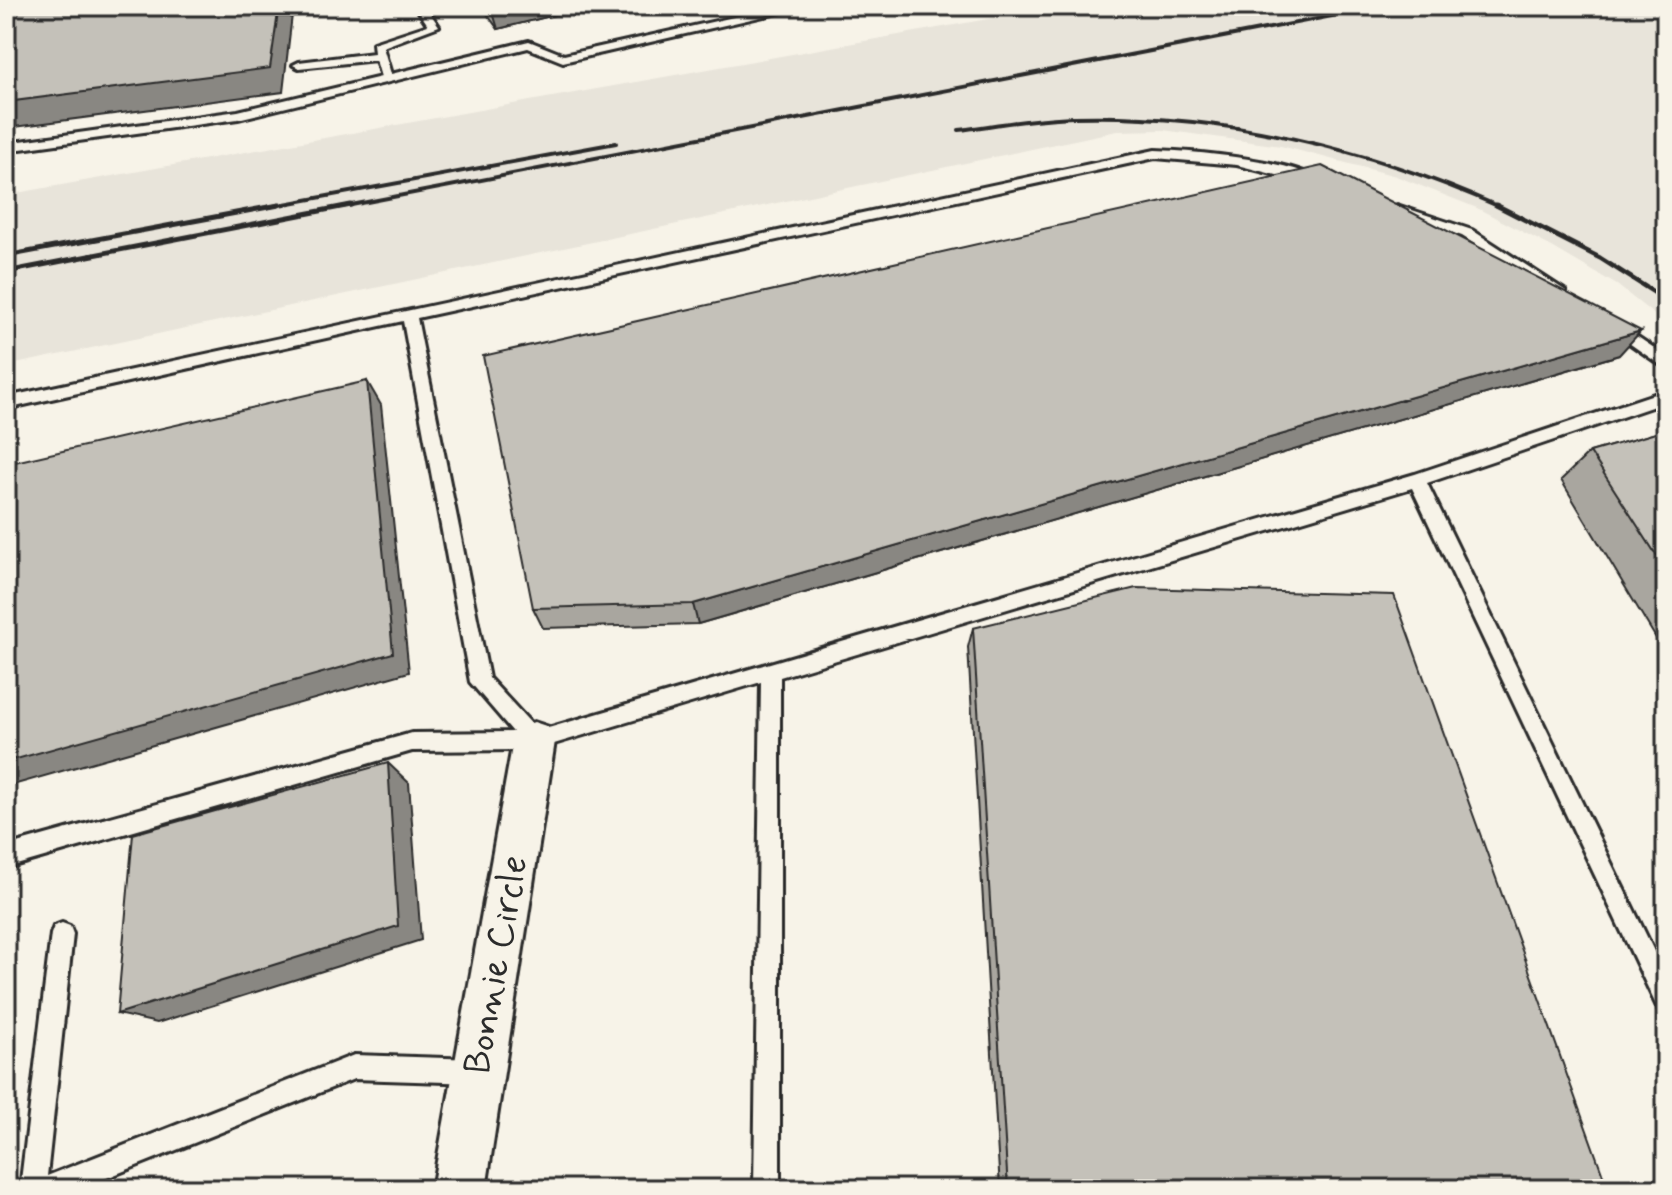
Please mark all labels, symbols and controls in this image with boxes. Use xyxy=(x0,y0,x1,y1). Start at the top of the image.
street label: Bonnie Circle xyxy=(454,852,540,1078)

